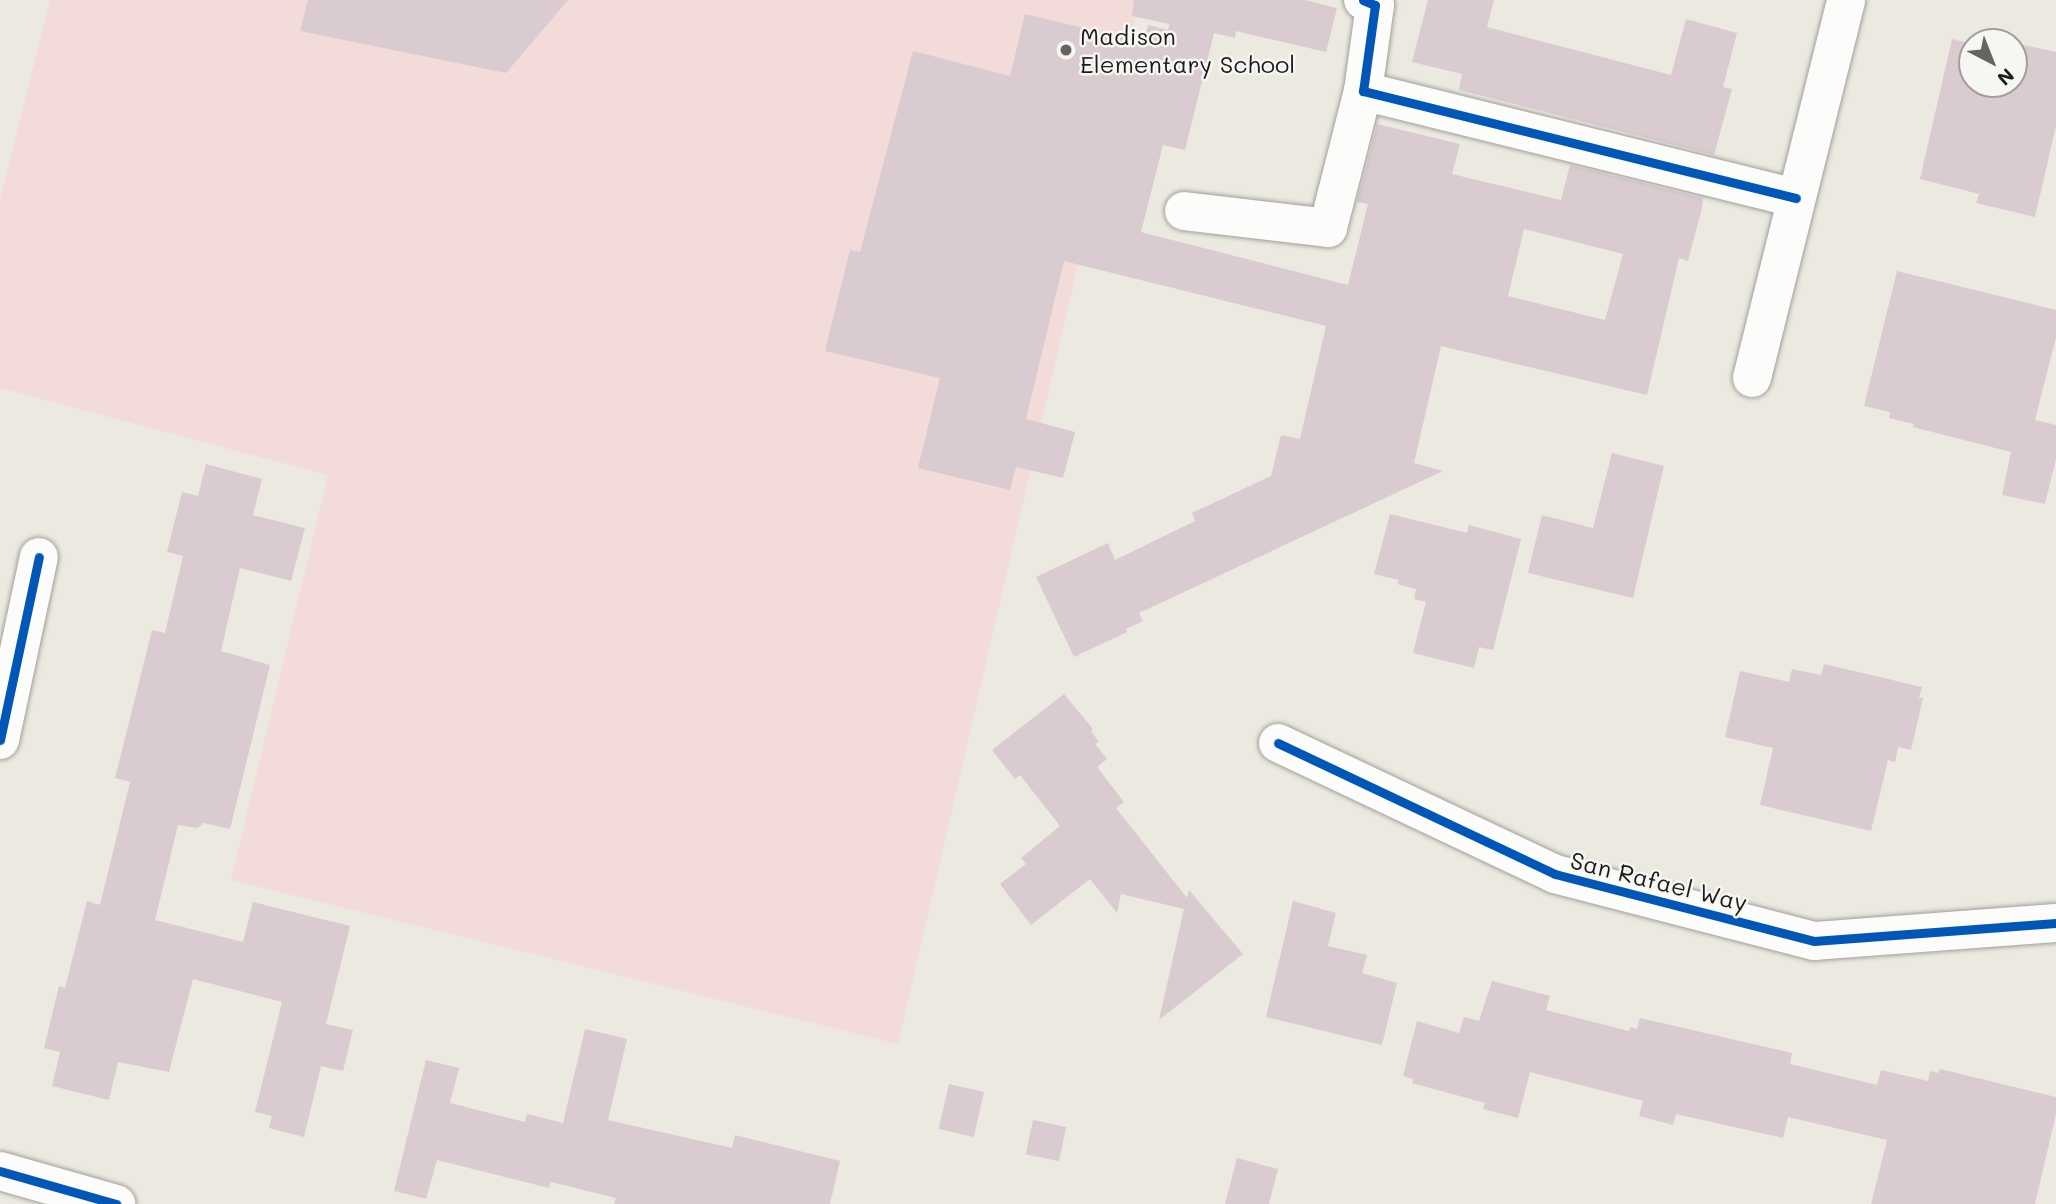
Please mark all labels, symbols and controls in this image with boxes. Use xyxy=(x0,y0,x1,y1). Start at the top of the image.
place label: Madison Elementary School xyxy=(1080,22,1295,78)
north arrow xyxy=(1958,28,2028,98)
marker: Madison Elementary School xyxy=(1058,42,1074,58)
text: N xyxy=(1992,63,2020,92)
street label: San Rafael Way xyxy=(1568,845,1750,917)

